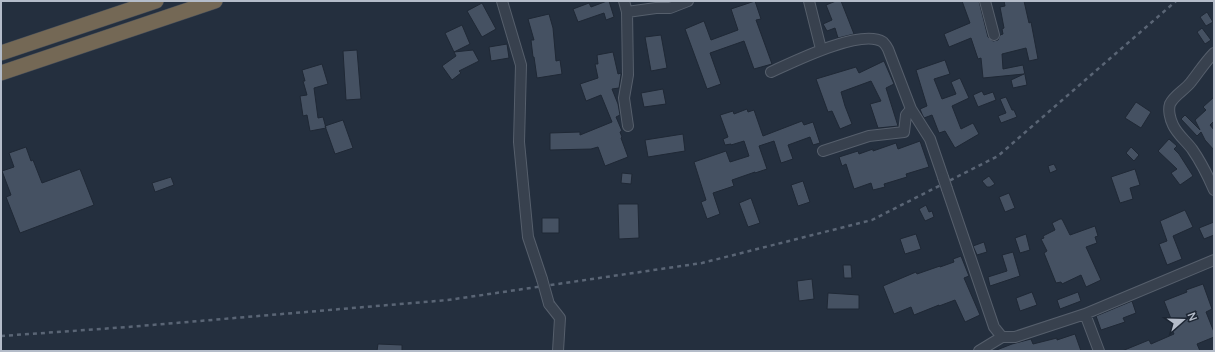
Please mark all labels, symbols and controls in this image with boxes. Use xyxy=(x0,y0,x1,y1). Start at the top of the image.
north arrow xyxy=(1163,300,1203,340)
text: N xyxy=(1184,310,1201,323)

